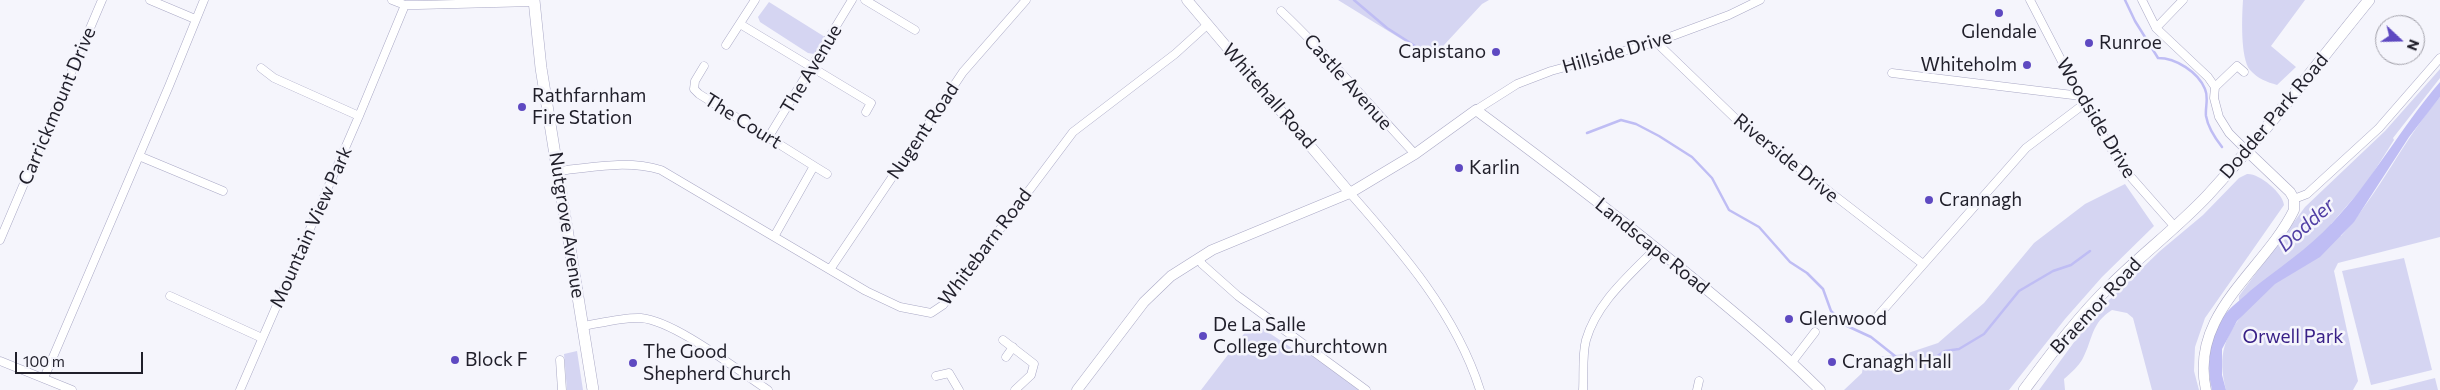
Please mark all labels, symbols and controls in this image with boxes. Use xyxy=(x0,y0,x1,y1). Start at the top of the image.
marker: Glendale xyxy=(1993,7,2005,19)
north arrow xyxy=(2375,15,2425,65)
street label: The Avenue xyxy=(775,20,847,118)
place label: Glendale xyxy=(1961,21,2037,43)
street label: Carrickmount Drive xyxy=(13,24,101,188)
street label: Hillside Drive xyxy=(1560,25,1674,79)
street label: Castle Avenue xyxy=(1299,29,1397,135)
place label: Runroe xyxy=(2099,32,2162,54)
marker: Runroe xyxy=(2083,37,2095,49)
text: N xyxy=(2404,37,2423,53)
street label: Whitehall Road xyxy=(1217,39,1321,153)
place label: Capistano xyxy=(1398,41,1486,63)
marker: Capistano xyxy=(1490,46,1502,58)
street label: Dodder Park Road xyxy=(2215,49,2333,183)
place label: Whiteholm xyxy=(1921,54,2017,76)
street label: Woodside Drive xyxy=(2051,54,2141,182)
marker: Whiteholm xyxy=(2021,59,2033,71)
street label: Nugent Road xyxy=(882,78,964,184)
place label: Rathfarnham Fire Station xyxy=(532,85,646,129)
street label: The Court xyxy=(700,88,786,154)
marker: Rathfarnham Fire Station xyxy=(516,101,528,113)
street label: Riverside Drive xyxy=(1729,109,1843,207)
street label: Mountain View Park xyxy=(265,143,357,311)
street label: Nutgrove Avenue xyxy=(544,150,590,300)
place label: Karlin xyxy=(1469,157,1520,179)
marker: Karlin xyxy=(1453,162,1465,174)
street label: Whitebarn Road xyxy=(934,184,1036,310)
place label: Crannagh xyxy=(1939,189,2022,211)
street label: Landscape Road xyxy=(1590,193,1714,299)
water label: Dodder xyxy=(2273,193,2339,257)
marker: Crannagh xyxy=(1923,194,1935,206)
street label: Braemor Road xyxy=(2046,253,2146,359)
place label: Glenwood xyxy=(1799,308,1887,330)
marker: Glenwood xyxy=(1783,313,1795,325)
place label: De La Salle College Churchtown xyxy=(1213,314,1388,358)
park label: Orwell Park xyxy=(2242,326,2344,348)
marker: De La Salle College Churchtown xyxy=(1197,330,1209,342)
place label: The Good Shepherd Church xyxy=(643,341,791,385)
scale bar xyxy=(18,342,145,374)
place label: Block F xyxy=(465,349,528,371)
place label: Cranagh Hall xyxy=(1842,351,1952,373)
text: 100 m xyxy=(23,352,65,370)
marker: Block F xyxy=(449,354,461,366)
marker: Cranagh Hall xyxy=(1826,356,1838,368)
marker: The Good Shepherd Church xyxy=(627,357,639,369)

